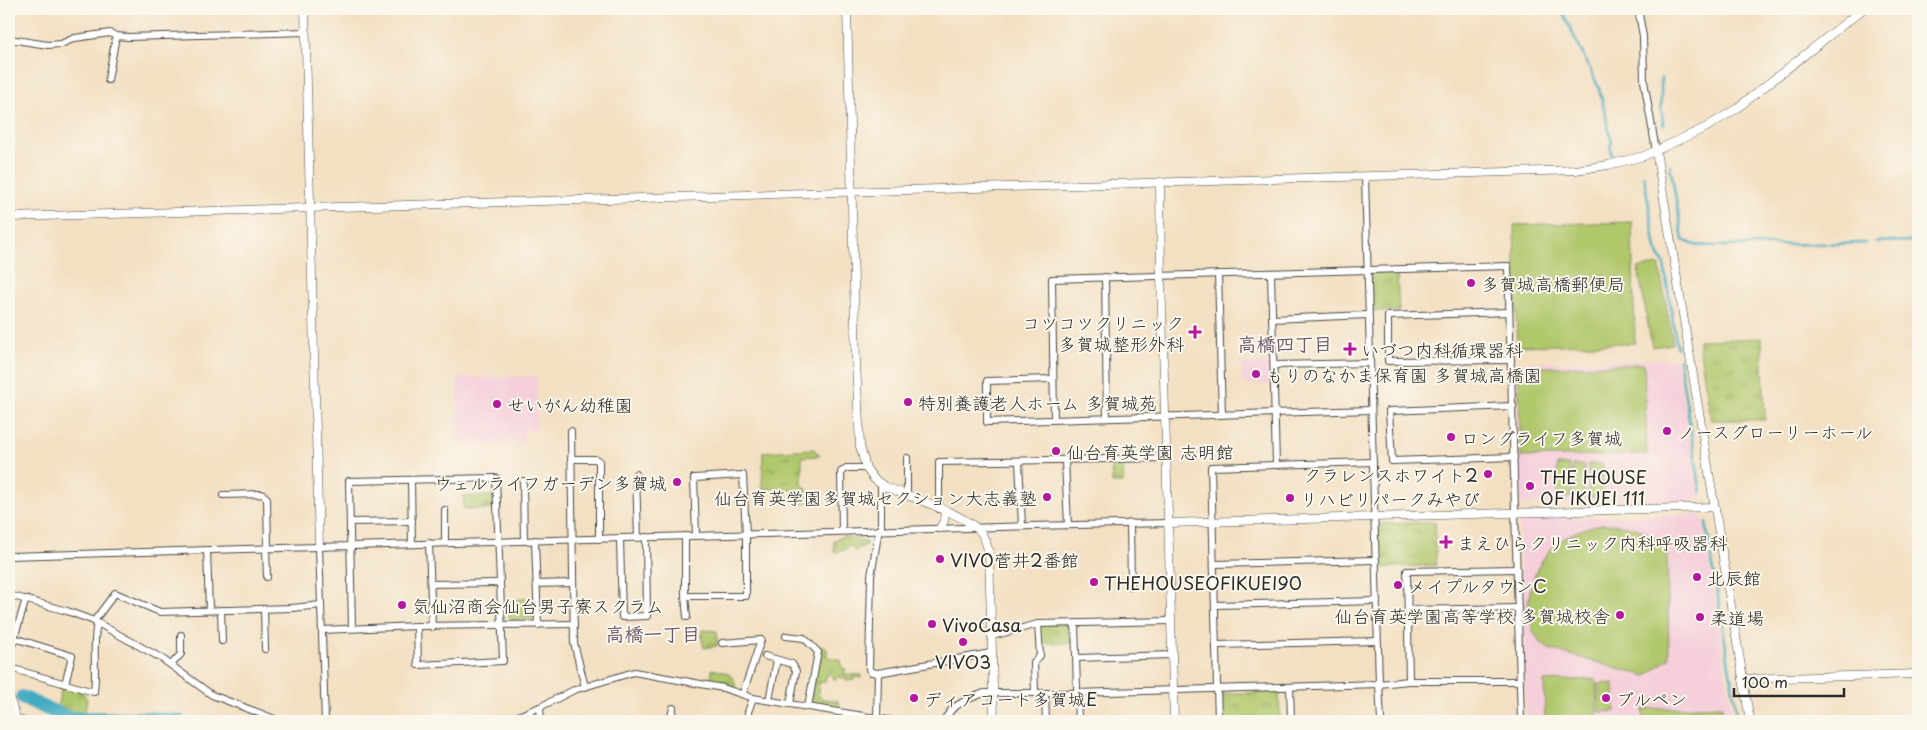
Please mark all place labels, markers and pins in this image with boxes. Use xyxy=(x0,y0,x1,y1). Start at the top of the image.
place label: 多賀城高橋郵便局 xyxy=(1481,270,1625,297)
marker: 多賀城高橋郵便局 xyxy=(1465,277,1477,289)
place label: コツコツクリニック 多賀城整形外科 xyxy=(1022,309,1184,357)
marker: コツコツクリニック 多賀城整形外科 xyxy=(1188,325,1202,339)
place label: いづつ内科循環器科 xyxy=(1361,336,1523,363)
marker: いづつ内科循環器科 xyxy=(1343,342,1357,356)
place label: もりのなかま保育園 多賀城高橋園 xyxy=(1266,361,1542,388)
marker: もりのなかま保育園 多賀城高橋園 xyxy=(1250,368,1262,380)
place label: 特別養護老人ホーム 多賀城苑 xyxy=(918,389,1157,416)
place label: せいがん幼稚園 xyxy=(507,391,633,418)
marker: 特別養護老人ホーム 多賀城苑 xyxy=(902,396,914,408)
marker: せいがん幼稚園 xyxy=(491,398,503,410)
place label: ノースグローリーホール xyxy=(1677,418,1873,445)
place label: ロングライフ多賀城 xyxy=(1461,424,1622,451)
marker: ノースグローリーホール xyxy=(1661,425,1673,437)
marker: ロングライフ多賀城 xyxy=(1445,431,1457,443)
place label: 仙台育英学園 志明館 xyxy=(1066,438,1234,465)
marker: 仙台育英学園 志明館 xyxy=(1050,445,1062,457)
place label: クラレンスホワイト2 xyxy=(1303,461,1478,488)
place label: THE HOUSE OF IKUEI 111 xyxy=(1540,463,1647,511)
marker: クラレンスホワイト2 xyxy=(1482,468,1494,480)
place label: ウェルライフガーデン多賀城 xyxy=(434,469,667,496)
marker: ウェルライフガーデン多賀城 xyxy=(671,476,683,488)
marker: THE HOUSE OF IKUEI 111 xyxy=(1524,480,1536,492)
place label: 仙台育英学園多賀城セクション大志義塾 xyxy=(714,484,1037,511)
place label: リハビリパークみやび xyxy=(1300,485,1480,512)
marker: 仙台育英学園多賀城セクション大志義塾 xyxy=(1041,491,1053,503)
marker: リハビリパークみやび xyxy=(1284,492,1296,504)
place label: まえひらクリニック内科呼吸器科 xyxy=(1457,529,1727,556)
marker: まえひらクリニック内科呼吸器科 xyxy=(1439,535,1453,549)
place label: VIVO菅井2番館 xyxy=(950,546,1079,573)
marker: VIVO菅井2番館 xyxy=(934,553,946,565)
place label: 北辰館 xyxy=(1707,564,1761,591)
place label: THEHOUSEOFIKUEI90 xyxy=(1104,569,1302,596)
marker: 北辰館 xyxy=(1691,571,1703,583)
place label: メイプルタウンC xyxy=(1408,572,1547,599)
marker: THEHOUSEOFIKUEI90 xyxy=(1088,576,1100,588)
marker: メイプルタウンC xyxy=(1392,579,1404,591)
place label: 気仙沼商会仙台男子寮スクラム xyxy=(412,592,664,619)
marker: 気仙沼商会仙台男子寮スクラム xyxy=(396,599,408,611)
place label: 仙台育英学園高等学校 多賀城校舎 xyxy=(1334,602,1610,629)
place label: 柔道場 xyxy=(1710,604,1764,631)
marker: 仙台育英学園高等学校 多賀城校舎 xyxy=(1614,609,1626,621)
place label: VivoCasa xyxy=(942,611,1022,638)
marker: 柔道場 xyxy=(1694,611,1706,623)
marker: VivoCasa xyxy=(926,618,938,630)
marker: VIVO3 xyxy=(957,636,969,648)
place label: VIVO3 xyxy=(935,648,991,675)
place label: ディアコート多賀城E xyxy=(924,685,1097,712)
place label: ブルペン xyxy=(1616,685,1687,712)
marker: ディアコート多賀城E xyxy=(908,692,920,704)
marker: ブルペン xyxy=(1600,692,1612,704)

